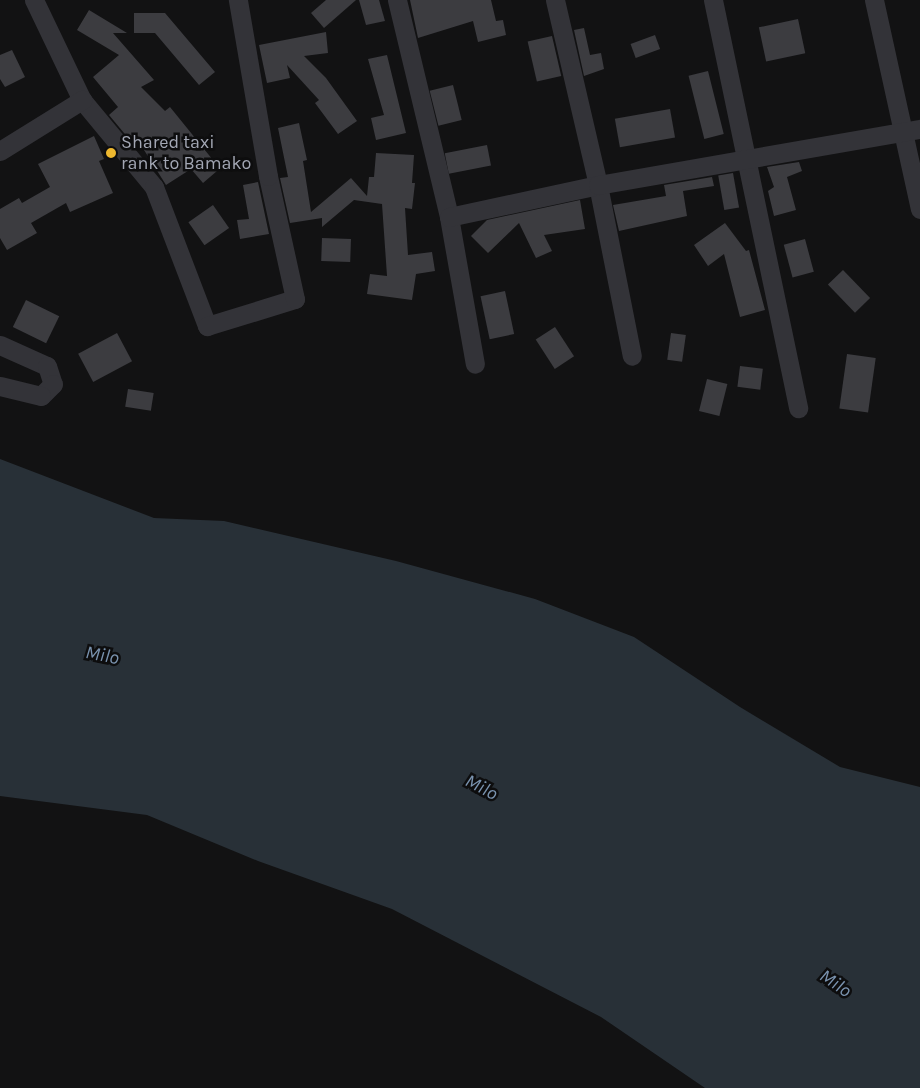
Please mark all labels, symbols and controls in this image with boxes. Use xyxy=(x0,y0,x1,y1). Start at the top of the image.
place label: Shared taxi rank to Bamako xyxy=(121,132,251,174)
marker: Shared taxi rank to Bamako xyxy=(105,147,117,159)
water label: Milo xyxy=(83,642,121,670)
water label: Milo xyxy=(461,770,501,806)
water label: Milo xyxy=(815,965,855,1003)

